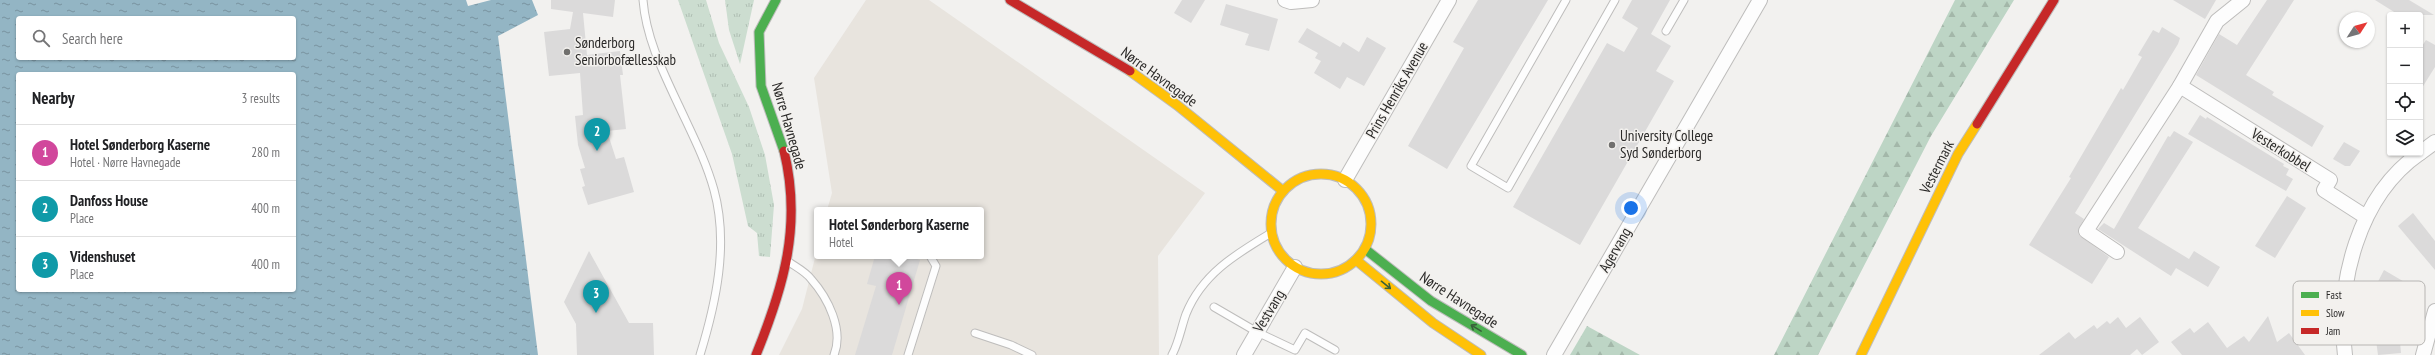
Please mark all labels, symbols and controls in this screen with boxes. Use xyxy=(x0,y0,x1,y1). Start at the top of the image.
north arrow xyxy=(2339,12,2375,48)
map controls xyxy=(2387,12,2423,156)
button: + xyxy=(2387,12,2423,48)
search box xyxy=(16,16,296,60)
icon: search xyxy=(30,27,52,49)
text: Search here xyxy=(62,29,123,48)
place label: Sønderborg Seniorbofællesskab xyxy=(575,33,676,69)
street label: Prins Henriks Avenue xyxy=(1361,38,1432,141)
street label: Nørre Havnegade xyxy=(1117,42,1201,111)
marker: Sønderborg Seniorbofællesskab xyxy=(562,47,572,57)
button: − xyxy=(2387,48,2423,84)
street label: Nørre Havnegade xyxy=(768,80,811,172)
button: locate xyxy=(2387,84,2423,120)
text: Nearby xyxy=(32,87,75,109)
text: 3 results xyxy=(241,90,280,107)
pin: 2 xyxy=(584,118,610,151)
button: layers xyxy=(2387,120,2423,156)
street label: Vesterkobbel xyxy=(2247,123,2315,176)
place label: University College Syd Sønderborg xyxy=(1620,126,1713,162)
text: Hotel Sønderborg Kaserne xyxy=(70,135,210,154)
street label: Vestermark xyxy=(1915,137,1958,198)
marker: University College Syd Sønderborg xyxy=(1607,140,1617,150)
text: 1 xyxy=(42,144,48,161)
text: 280 m xyxy=(251,144,280,161)
text: Hotel · Nørre Havnegade xyxy=(70,154,181,171)
text: Danfoss House xyxy=(70,191,148,210)
your location xyxy=(1621,198,1641,218)
text: 2 xyxy=(42,200,48,217)
text: 400 m xyxy=(251,200,280,217)
popup xyxy=(814,207,984,259)
text: Place xyxy=(70,210,94,227)
text: Hotel Sønderborg Kaserne xyxy=(829,215,969,234)
street label: Agervang xyxy=(1594,224,1635,276)
text: Hotel xyxy=(829,234,853,251)
text: Videnshuset xyxy=(70,247,135,266)
text: 3 xyxy=(42,256,48,273)
text: 400 m xyxy=(251,256,280,273)
text: Place xyxy=(70,266,94,283)
street label: Nørre Havnegade xyxy=(1416,267,1502,332)
pin: 1 xyxy=(886,272,912,305)
pin: 3 xyxy=(583,280,609,313)
one-way arrow xyxy=(1381,280,1392,289)
legend xyxy=(2293,281,2425,345)
street label: Vestvang xyxy=(1248,286,1289,336)
text: Fast xyxy=(2326,288,2342,302)
text: Slow xyxy=(2326,306,2345,320)
one-way arrow xyxy=(1470,324,1482,332)
text: Jam xyxy=(2325,324,2340,338)

